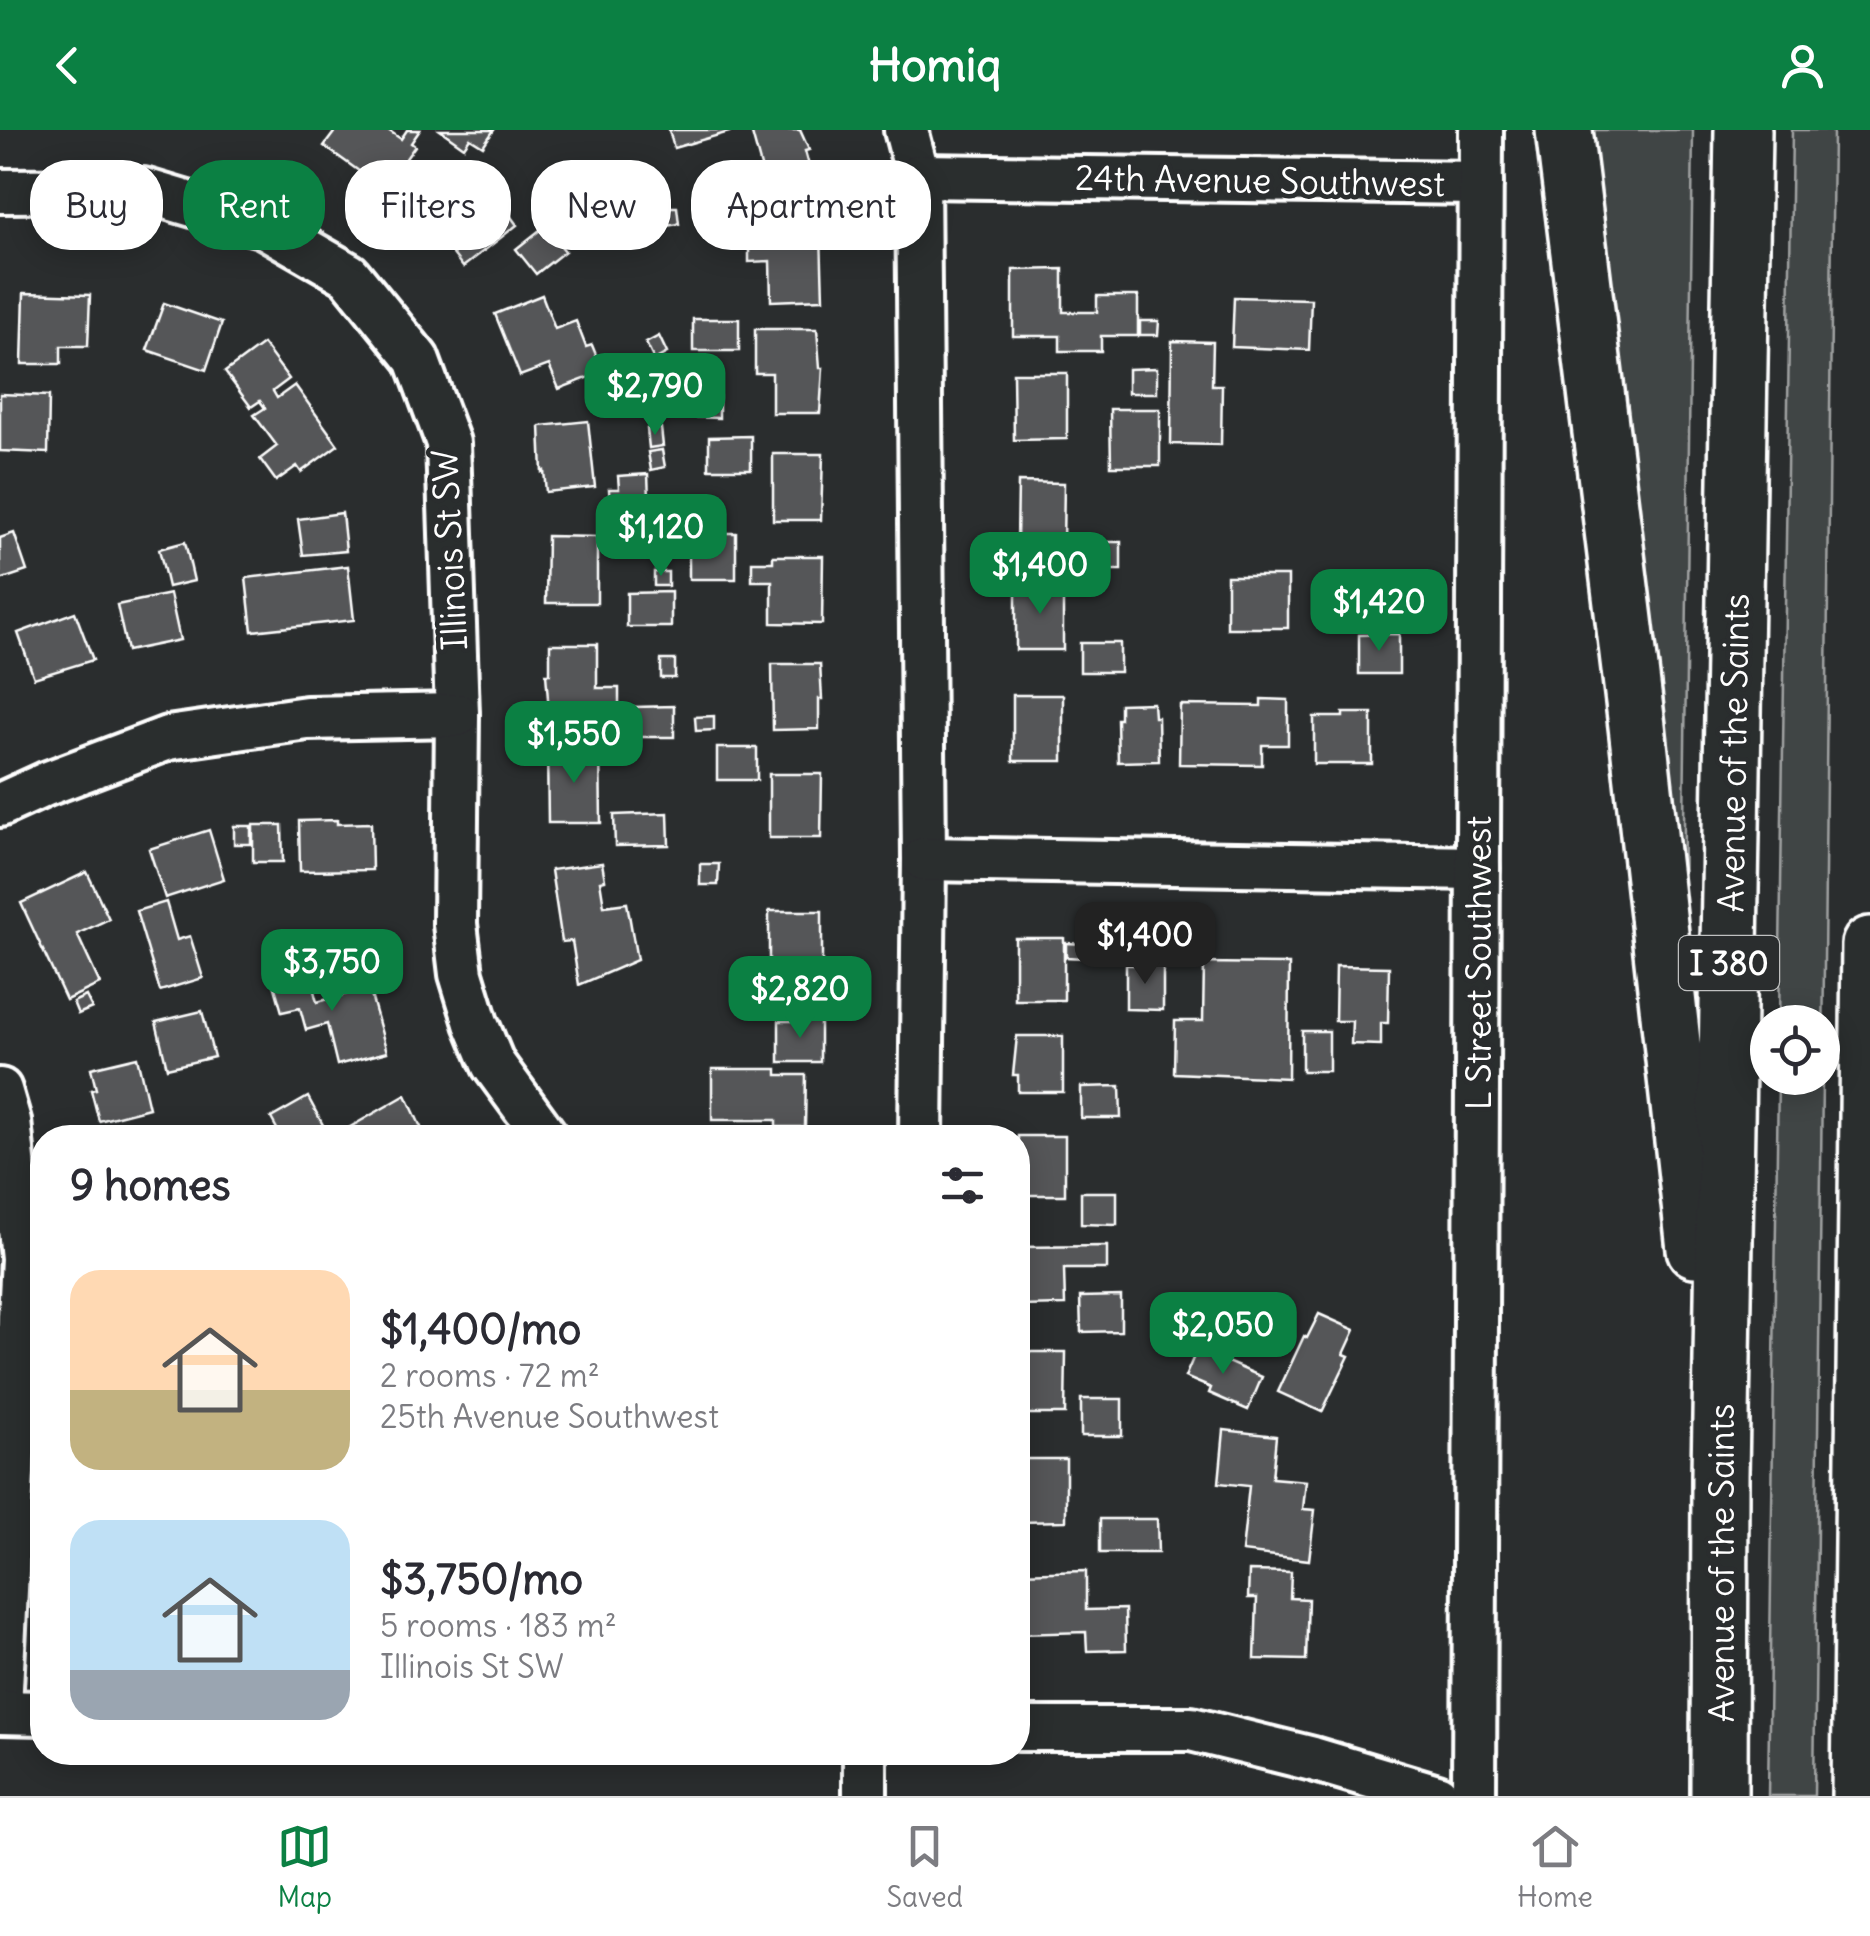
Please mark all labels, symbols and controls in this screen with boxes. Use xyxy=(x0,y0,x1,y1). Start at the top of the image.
text: Homiq xyxy=(869,37,1001,93)
icon: back xyxy=(40,38,95,93)
icon: person xyxy=(1775,38,1830,93)
street label: 24th Avenue Southwest xyxy=(1075,155,1446,205)
chip: Buy xyxy=(30,160,163,250)
chip: Rent xyxy=(183,160,325,250)
chip: Filters xyxy=(345,160,511,250)
chip: New xyxy=(531,160,671,250)
chip: Apartment xyxy=(691,160,931,250)
pin: $2,790 xyxy=(574,353,736,438)
text: $2,790 xyxy=(606,365,704,406)
street label: Illinois St SW xyxy=(422,448,476,652)
pin: $1,120 xyxy=(580,494,742,579)
text: $1,120 xyxy=(618,506,704,547)
pin: $1,400 xyxy=(959,532,1121,617)
text: $1,400 xyxy=(992,544,1088,585)
pin: $1,420 xyxy=(1298,569,1460,654)
text: $1,420 xyxy=(1332,581,1426,622)
street label: Avenue of the Saints xyxy=(1708,593,1758,913)
pin: $1,550 xyxy=(493,701,655,786)
text: $1,550 xyxy=(527,713,621,754)
street label: L Street Southwest xyxy=(1456,816,1500,1110)
pin: $1,400 xyxy=(1064,902,1226,987)
text: $1,400 xyxy=(1097,914,1193,955)
pin: $3,750 xyxy=(251,929,413,1014)
road number: I 380 xyxy=(1679,936,1779,990)
text: $3,750 xyxy=(283,941,381,982)
pin: $2,820 xyxy=(719,956,881,1041)
text: $2,820 xyxy=(750,968,850,1009)
map controls xyxy=(1750,1005,1840,1095)
button: locate xyxy=(1750,1005,1840,1095)
icon: filters xyxy=(935,1158,990,1213)
text: 9 homes xyxy=(70,1159,231,1211)
pin: $2,050 xyxy=(1142,1292,1304,1377)
text: $1,400/mo xyxy=(380,1303,581,1355)
text: $2,050 xyxy=(1172,1304,1274,1345)
icon: home xyxy=(150,1310,270,1430)
text: 2 rooms · 72 m² xyxy=(380,1355,600,1396)
text: 25th Avenue Southwest xyxy=(380,1396,719,1437)
street label: Avenue of the Saints xyxy=(1699,1403,1743,1723)
text: $3,750/mo xyxy=(380,1553,583,1605)
icon: home xyxy=(150,1560,270,1680)
text: 5 rooms · 183 m² xyxy=(380,1605,617,1646)
text: Illinois St SW xyxy=(380,1646,564,1687)
tab: Map xyxy=(277,1819,332,1915)
tab: Saved xyxy=(886,1819,963,1915)
tab: Home xyxy=(1517,1819,1593,1915)

